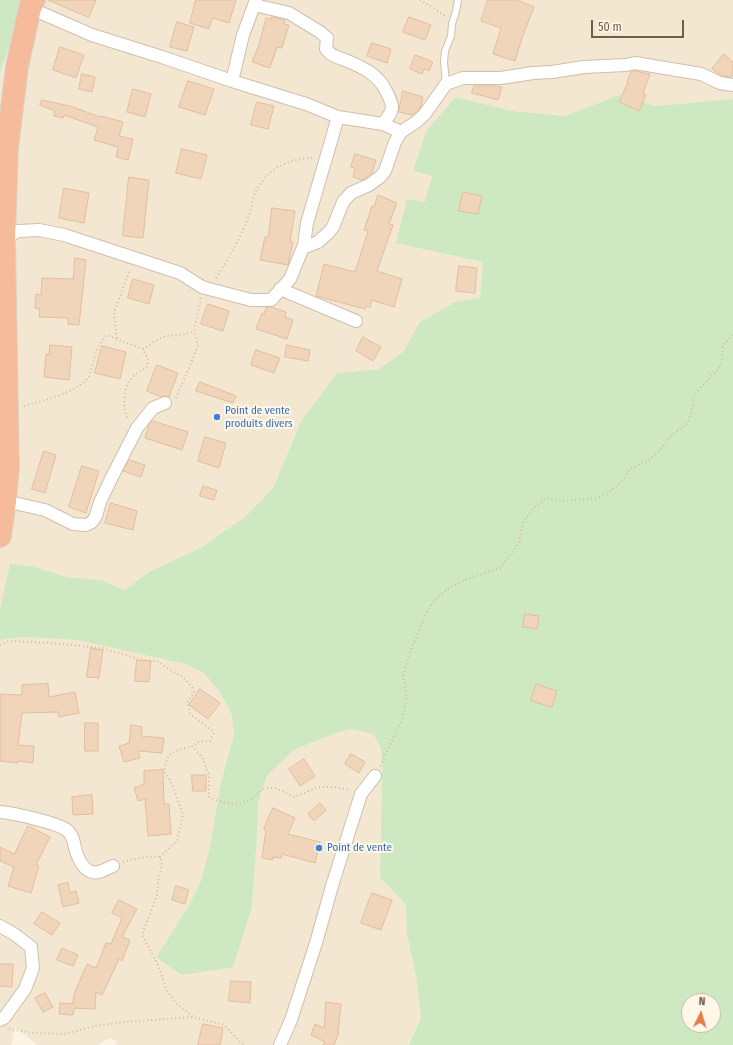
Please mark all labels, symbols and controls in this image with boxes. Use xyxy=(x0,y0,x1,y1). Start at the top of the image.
scale bar xyxy=(593,12,686,38)
text: 50 m xyxy=(598,20,622,34)
place label: Point de vente produits divers xyxy=(225,404,293,430)
marker: Point de vente produits divers xyxy=(212,412,222,422)
place label: Point de vente xyxy=(327,841,392,855)
marker: Point de vente xyxy=(314,843,324,853)
north arrow xyxy=(681,993,721,1033)
text: N xyxy=(698,995,706,1008)

